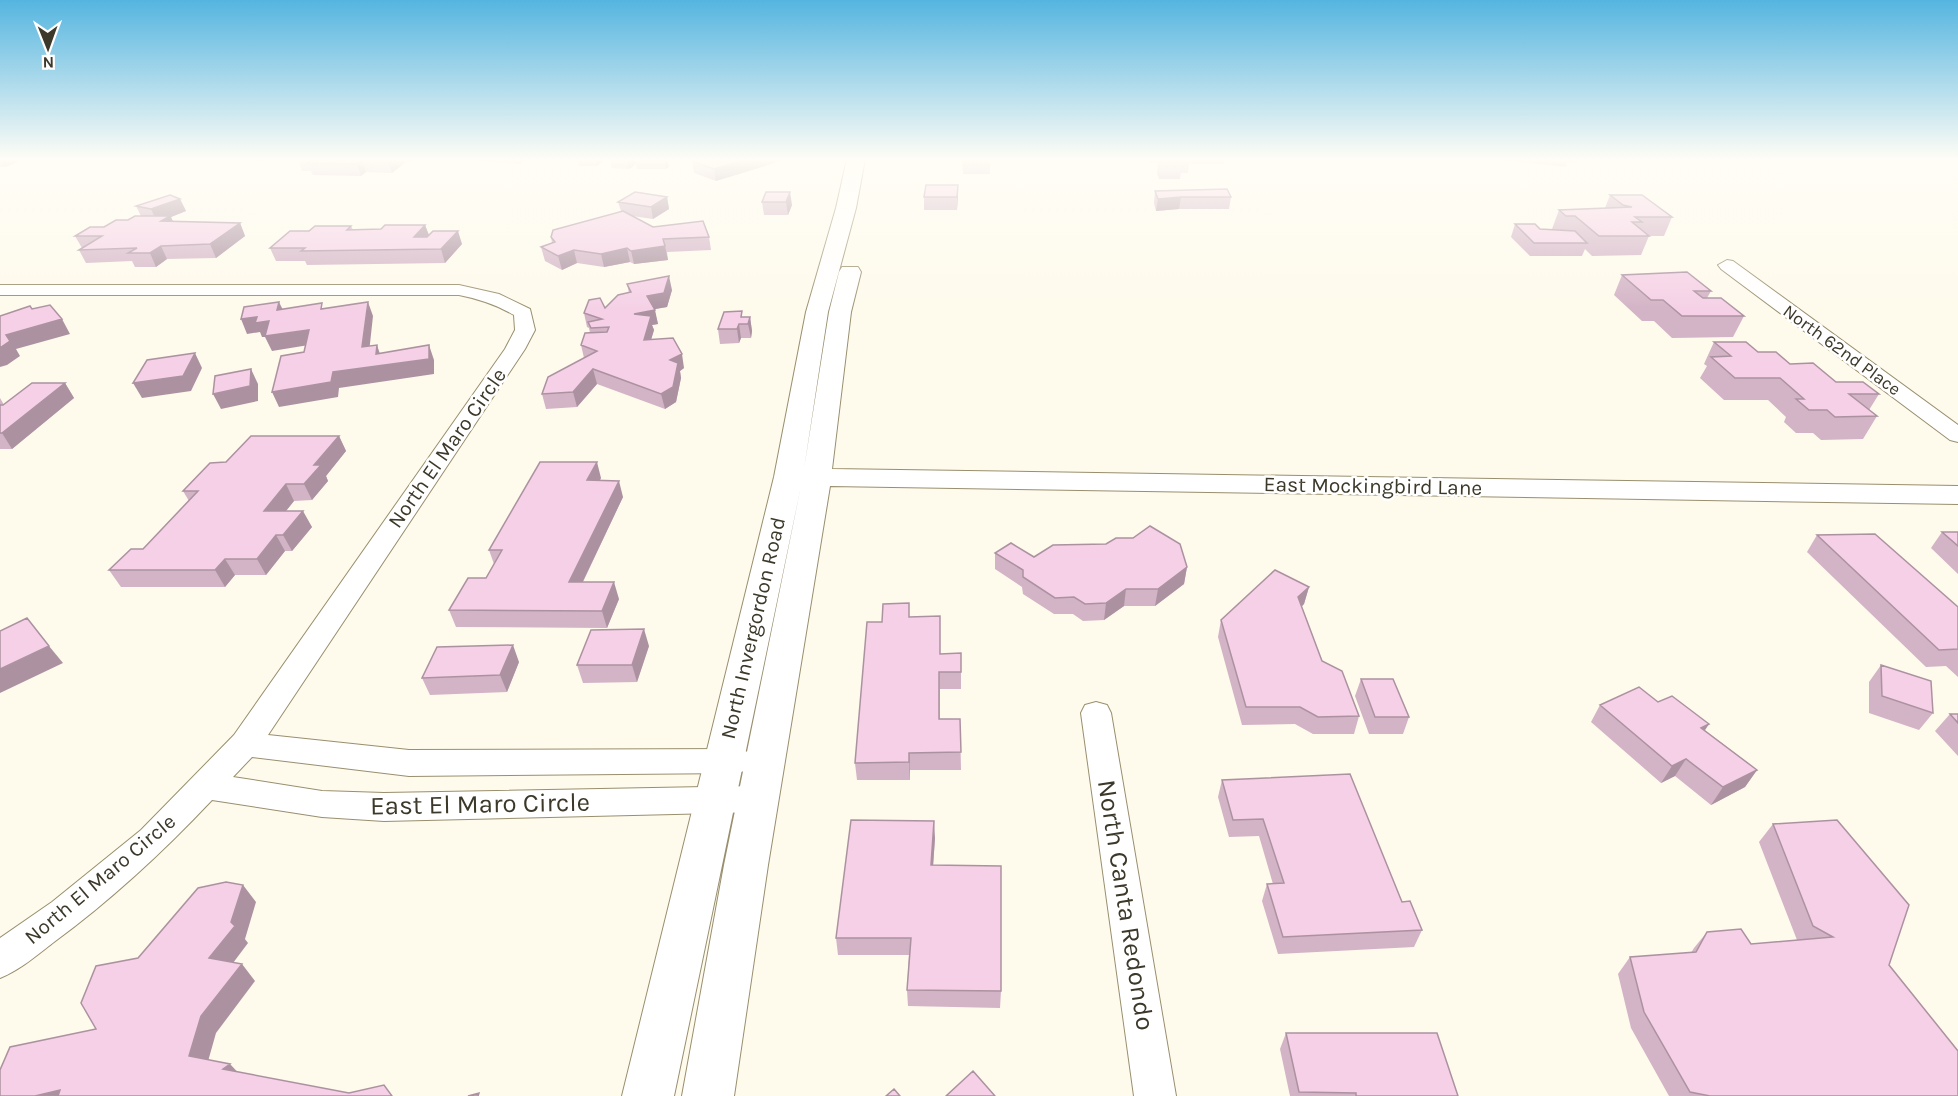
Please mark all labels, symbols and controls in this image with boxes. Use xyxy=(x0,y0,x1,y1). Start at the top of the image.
north arrow xyxy=(18,18,78,78)
text: N xyxy=(42,53,54,72)
street label: North 62nd Place xyxy=(1779,300,1905,400)
street label: North El Maro Circle xyxy=(383,364,511,532)
street label: East Mockingbird Lane xyxy=(1264,472,1482,500)
street label: North Invergordon Road xyxy=(716,515,790,741)
street label: North Canta Redondo xyxy=(1091,777,1161,1033)
street label: East El Maro Circle xyxy=(370,787,590,821)
street label: North El Maro Circle xyxy=(20,809,180,949)

